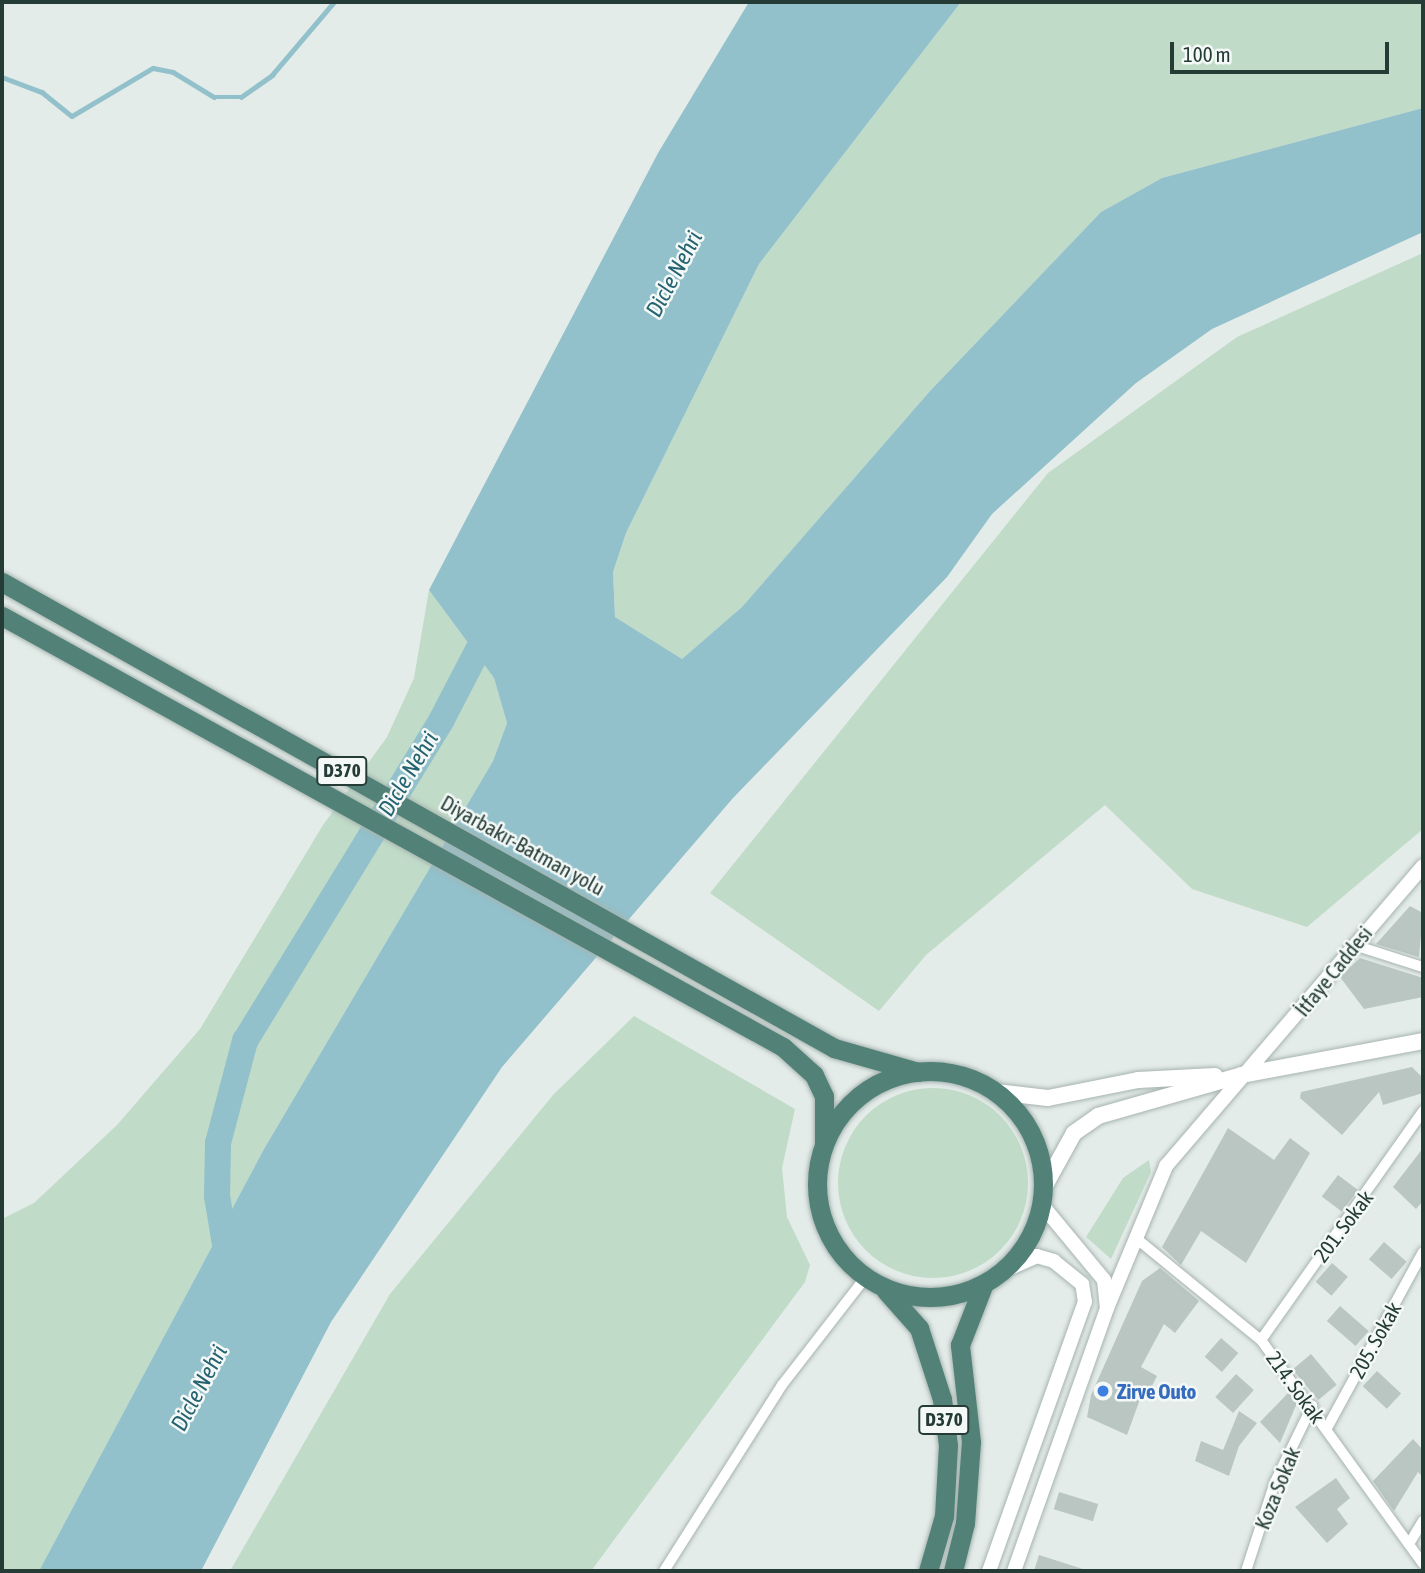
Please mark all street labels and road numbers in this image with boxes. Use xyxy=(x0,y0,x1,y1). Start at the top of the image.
road number: D370 xyxy=(316,756,368,786)
street label: Diyarbakır-Batman yolu xyxy=(437,790,609,900)
street label: İtfaye Caddesi xyxy=(1289,921,1377,1021)
street label: 201. Sokak xyxy=(1308,1185,1378,1267)
street label: 205. Sokak xyxy=(1344,1298,1406,1382)
street label: 214. Sokak xyxy=(1261,1346,1331,1428)
road number: D370 xyxy=(918,1404,970,1436)
street label: Koza Sokak xyxy=(1249,1443,1305,1533)

